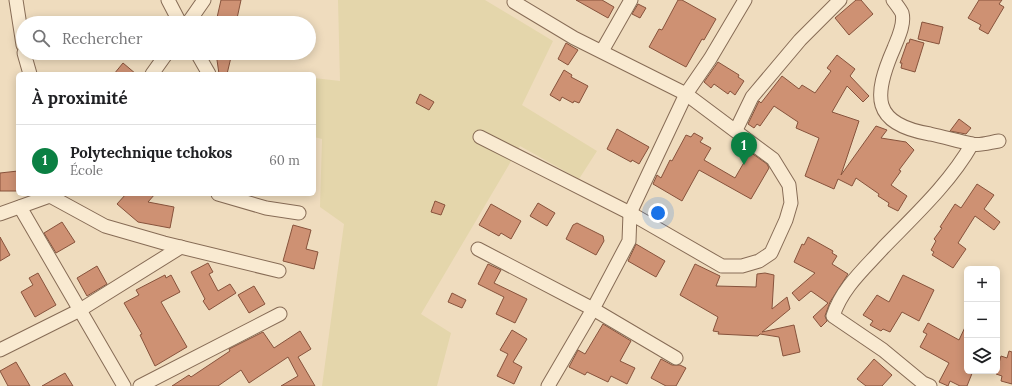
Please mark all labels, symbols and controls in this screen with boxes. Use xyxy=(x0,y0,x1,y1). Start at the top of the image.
search box xyxy=(16,16,316,60)
icon: search xyxy=(30,27,52,49)
text: Rechercher xyxy=(62,29,142,48)
text: À proximité xyxy=(32,87,128,109)
pin: 1 xyxy=(731,132,757,165)
text: Polytechnique tchokos xyxy=(70,143,232,162)
text: 1 xyxy=(42,152,48,169)
text: 60 m xyxy=(269,152,300,169)
text: École xyxy=(70,162,103,179)
your location xyxy=(648,203,668,223)
map controls xyxy=(964,266,1000,374)
button: + xyxy=(964,266,1000,302)
button: − xyxy=(964,302,1000,338)
button: layers xyxy=(964,338,1000,374)

